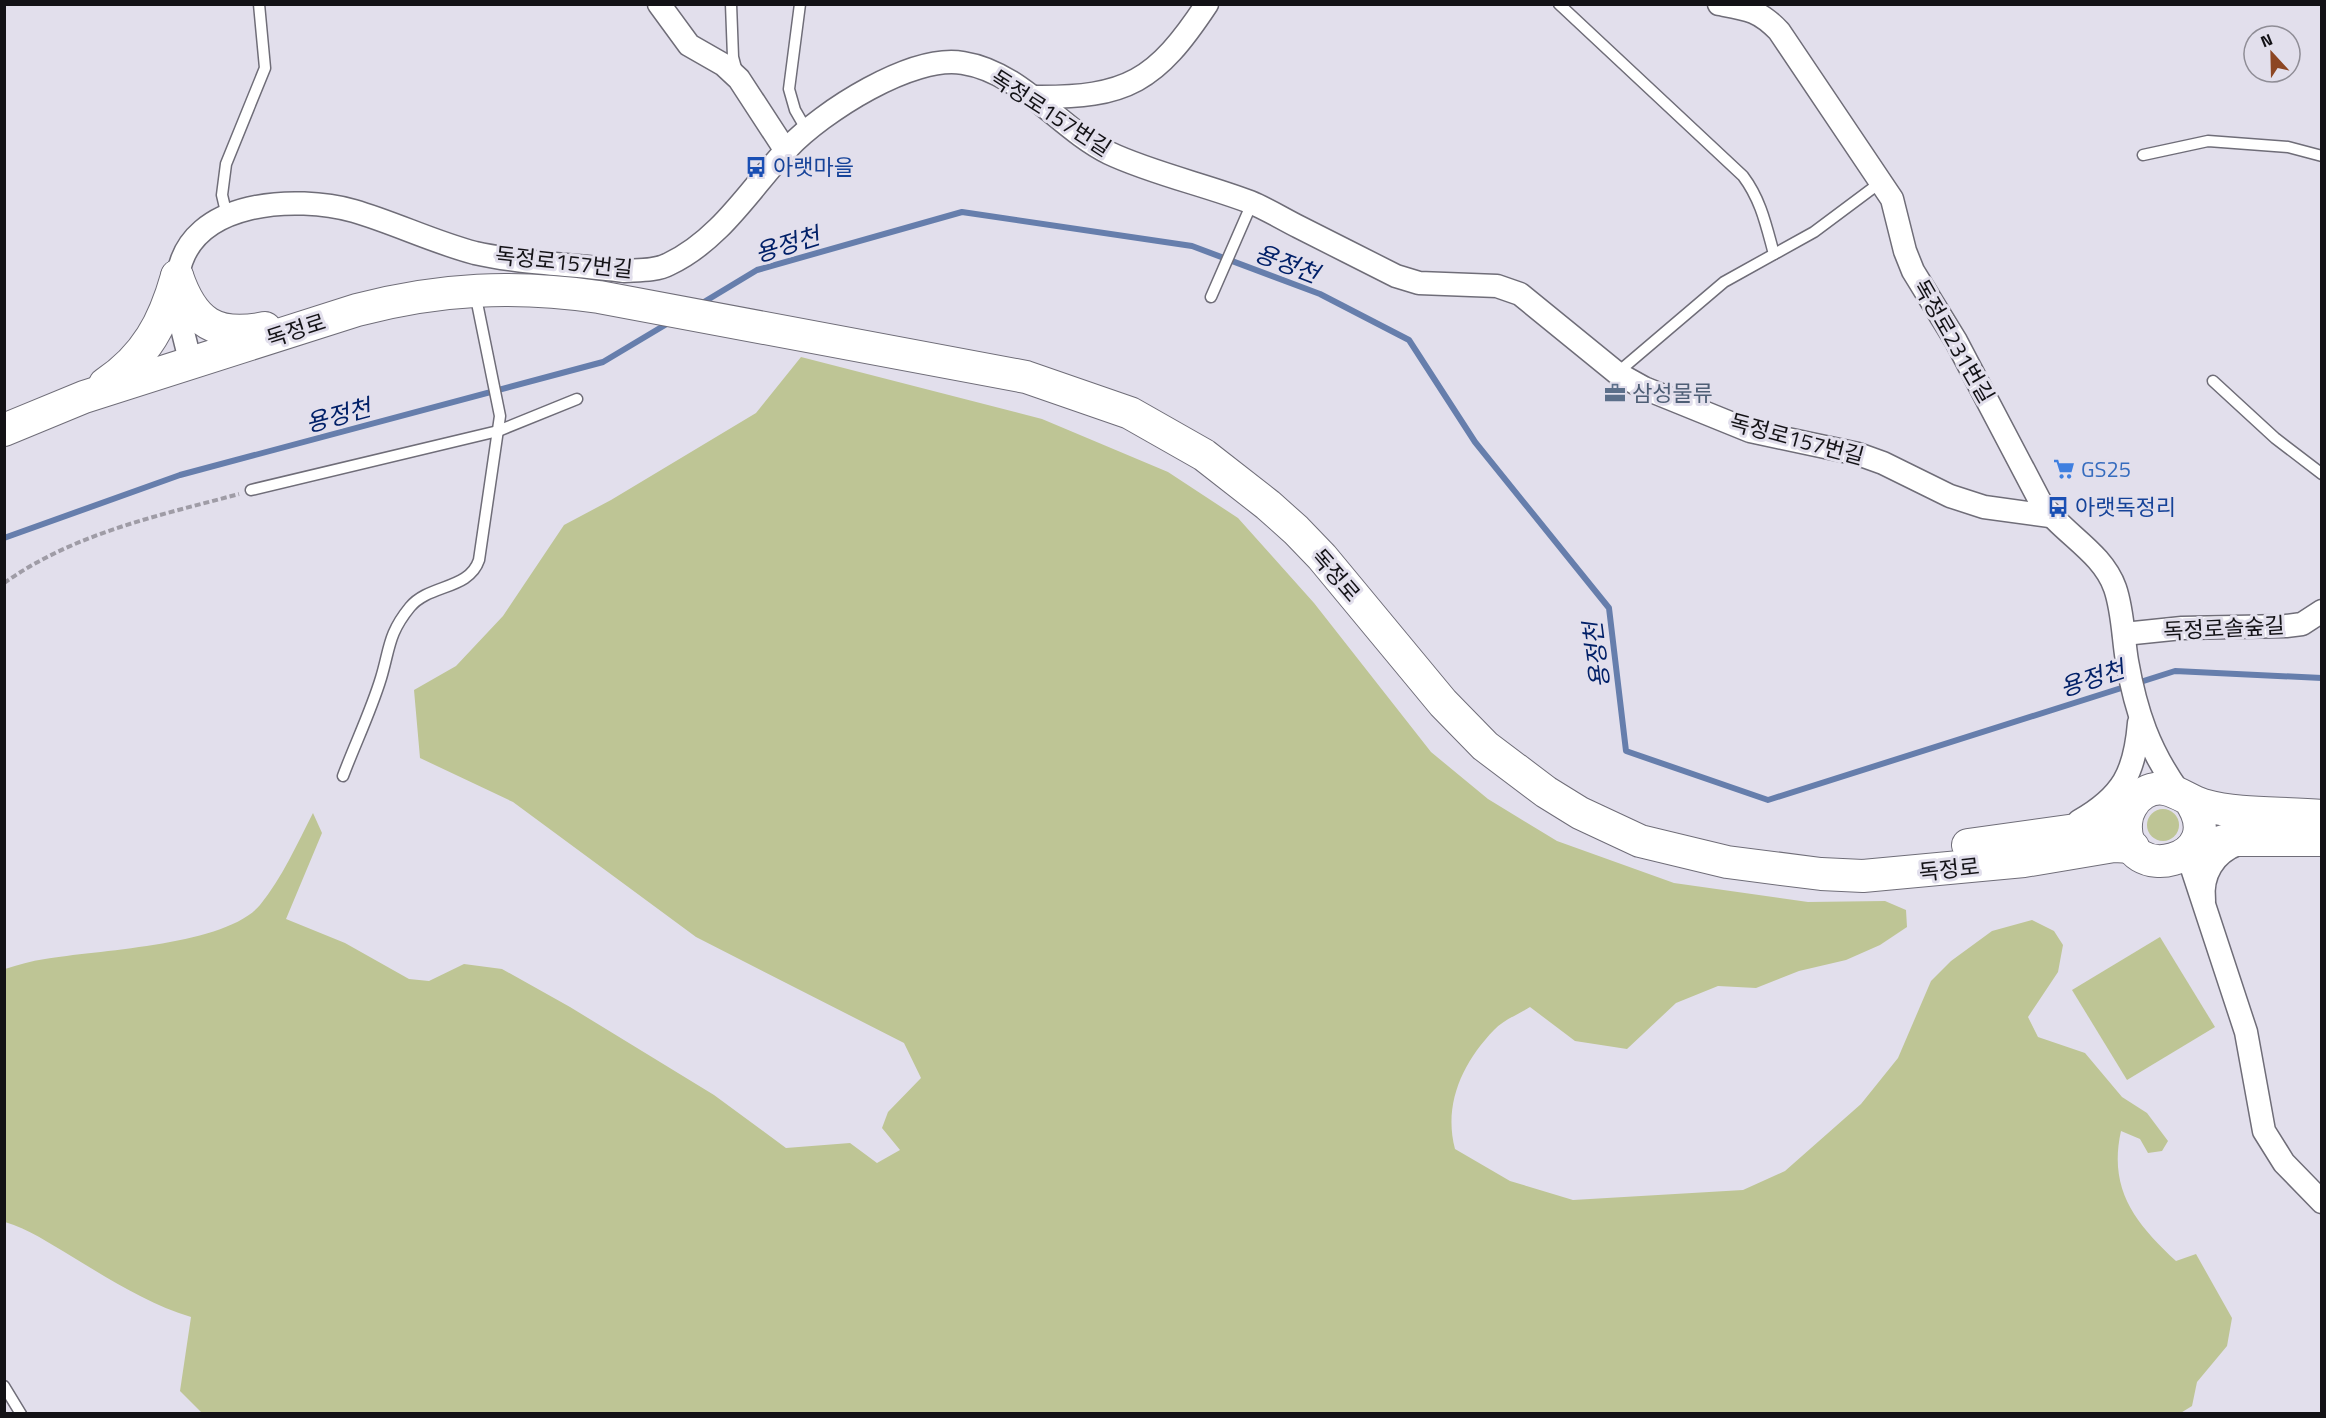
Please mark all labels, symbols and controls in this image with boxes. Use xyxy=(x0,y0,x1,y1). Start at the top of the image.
north arrow xyxy=(2242,24,2302,84)
text: N xyxy=(2257,27,2276,53)
street label: 독정로157번길 xyxy=(984,61,1118,165)
place label: 아랫마을 xyxy=(773,150,854,184)
bus stop icon: 아랫마을 xyxy=(744,155,768,179)
water label: 용정천 xyxy=(750,216,827,271)
water label: 용정천 xyxy=(1250,234,1327,293)
street label: 독정로157번길 xyxy=(494,238,634,286)
street label: 독정로231번길 xyxy=(1905,273,2003,409)
street label: 독정로 xyxy=(262,304,330,356)
place label: 삼성물류 xyxy=(1632,376,1713,410)
office icon: 삼성물류 xyxy=(1603,381,1627,405)
water label: 용정천 xyxy=(301,388,377,441)
street label: 독정로157번길 xyxy=(1726,405,1868,473)
place label: GS25 xyxy=(2081,452,2131,486)
supermarket icon: GS25 xyxy=(2052,457,2076,481)
place label: 아랫독정리 xyxy=(2075,490,2176,524)
bus stop icon: 아랫독정리 xyxy=(2046,495,2070,519)
street label: 독정로 xyxy=(1303,541,1369,609)
street label: 독정로솔숲길 xyxy=(2162,608,2286,648)
water label: 용정천 xyxy=(1574,617,1618,690)
water label: 용정천 xyxy=(2055,650,2132,705)
street label: 독정로 xyxy=(1917,849,1981,889)

